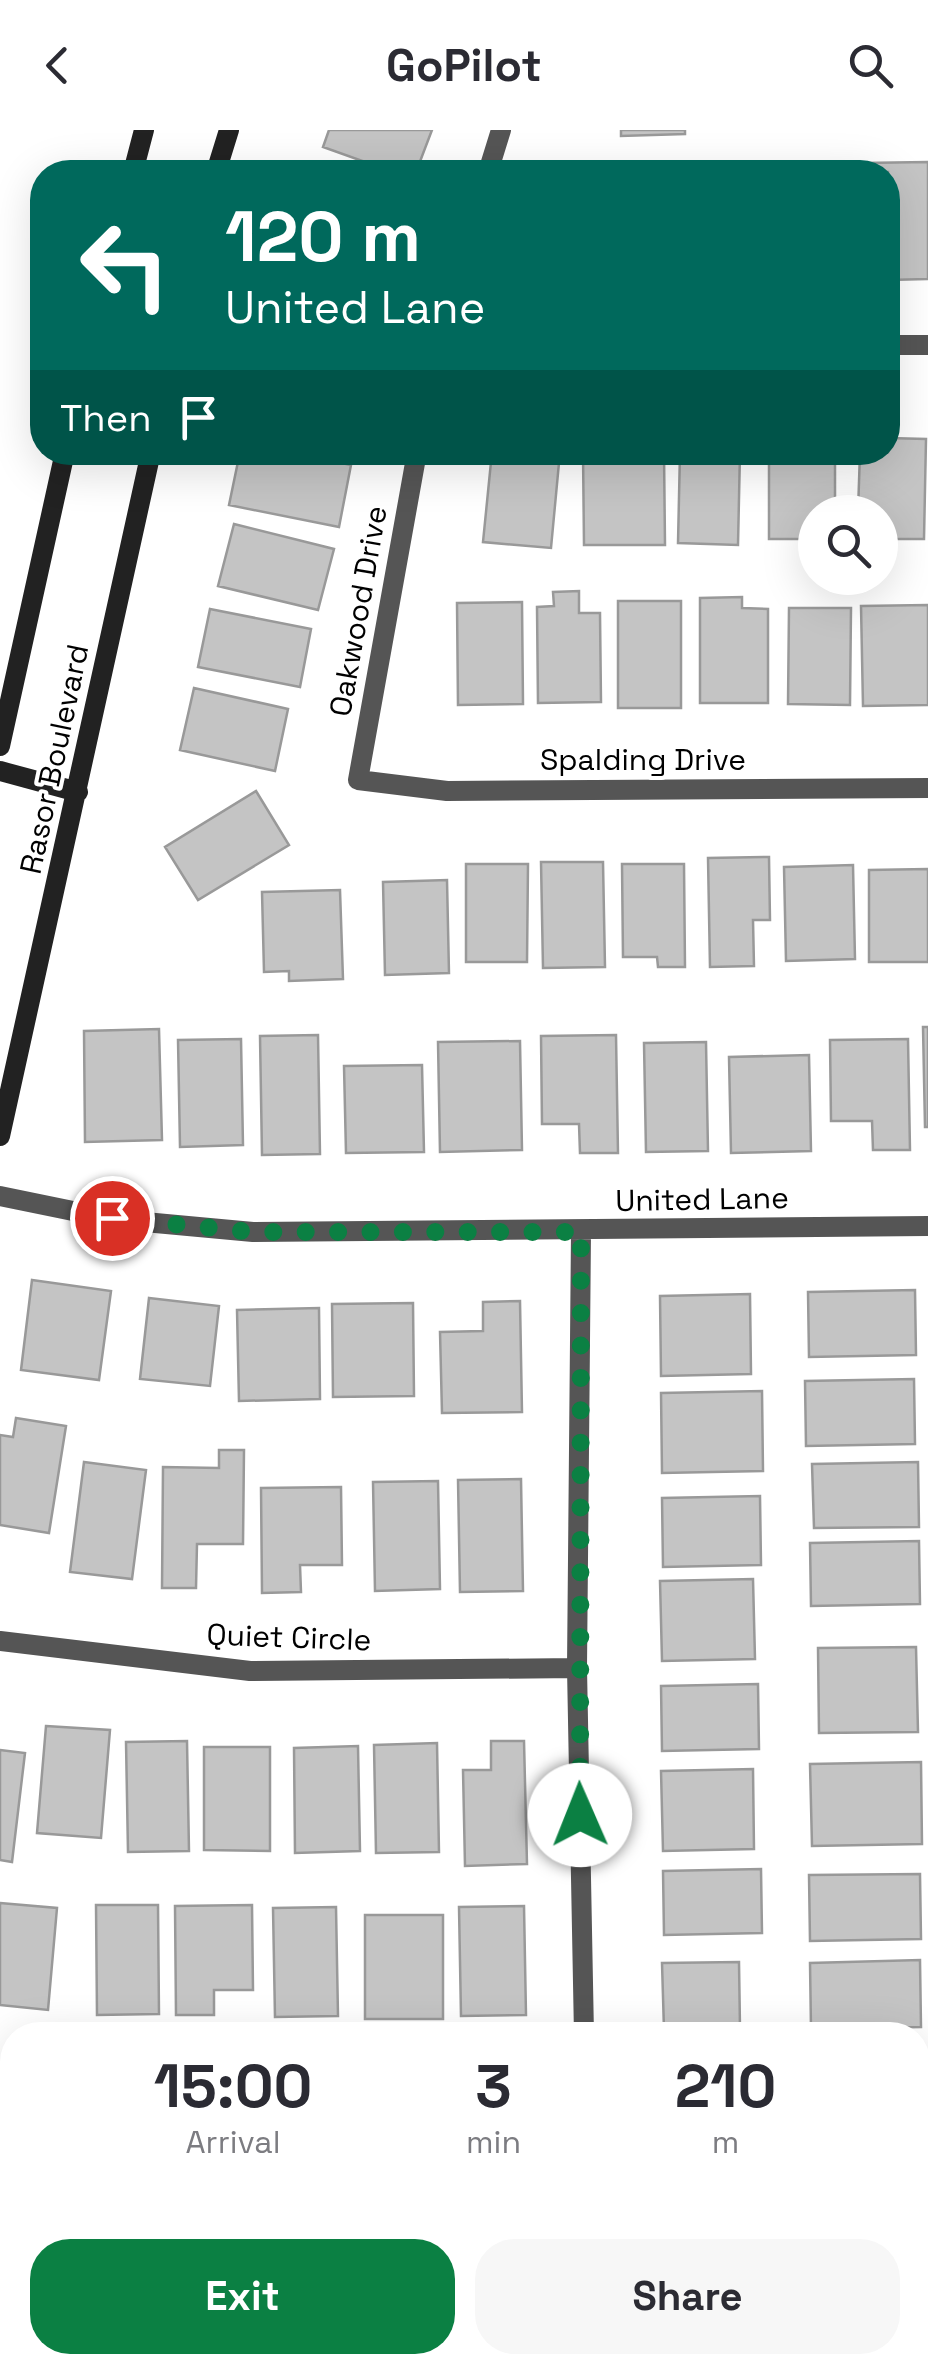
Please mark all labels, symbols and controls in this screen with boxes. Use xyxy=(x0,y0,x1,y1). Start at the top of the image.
text: GoPilot xyxy=(386,37,542,94)
icon: back xyxy=(30,38,85,93)
icon: search xyxy=(843,38,898,93)
text: 120 m xyxy=(225,192,421,281)
icon: left xyxy=(60,200,190,330)
text: United Lane xyxy=(225,279,485,336)
icon: arrive xyxy=(171,390,226,445)
text: Then xyxy=(60,394,151,442)
map controls xyxy=(798,495,898,595)
button: search xyxy=(798,495,898,595)
street label: Oakwood Drive xyxy=(320,503,396,719)
street label: Rasor Boulevard xyxy=(11,641,97,877)
street label: Spalding Drive xyxy=(540,740,746,779)
pin xyxy=(70,1176,155,1261)
street label: United Lane xyxy=(615,1178,789,1220)
icon: arrive xyxy=(85,1191,140,1246)
street label: Quiet Circle xyxy=(206,1615,372,1659)
position arrow xyxy=(528,1763,632,1867)
text: 15:00 xyxy=(154,2048,312,2125)
text: 3 xyxy=(475,2048,512,2125)
text: 210 xyxy=(675,2048,776,2125)
text: Arrival xyxy=(185,2122,281,2162)
text: min xyxy=(466,2122,521,2162)
text: m xyxy=(712,2122,739,2162)
button: Exit xyxy=(30,2239,455,2354)
button: Share xyxy=(475,2239,900,2354)

